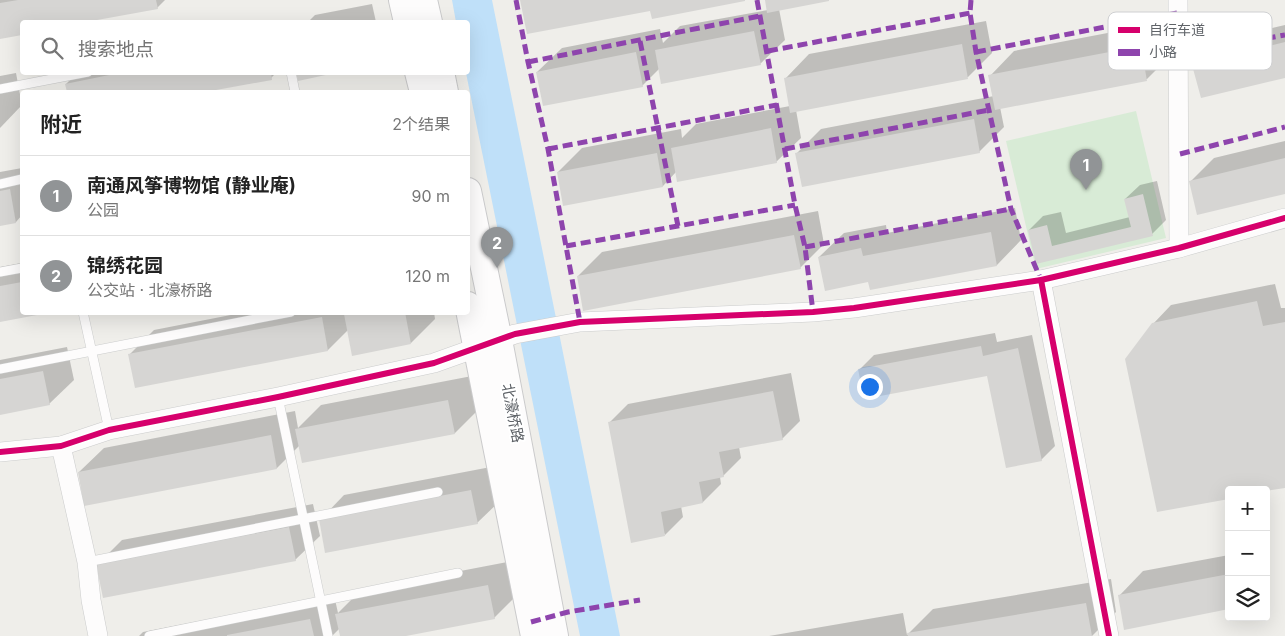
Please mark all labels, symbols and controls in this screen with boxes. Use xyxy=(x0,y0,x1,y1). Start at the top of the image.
legend xyxy=(1108,12,1272,70)
search box xyxy=(20,20,470,75)
text: 自行车道 xyxy=(1149,21,1205,38)
icon: search xyxy=(38,34,66,62)
text: 搜索地点 xyxy=(78,38,154,61)
text: 小路 xyxy=(1149,43,1177,60)
text: 附近 xyxy=(40,112,82,137)
text: 2个结果 xyxy=(392,114,450,134)
pin: 1 xyxy=(1070,149,1102,190)
text: 南通风筝博物馆 (静业庵) xyxy=(87,174,296,197)
text: 1 xyxy=(53,186,59,206)
text: 90 m xyxy=(411,186,450,206)
text: 公园 xyxy=(87,200,119,220)
pin: 2 xyxy=(481,227,513,268)
text: 锦绣花园 xyxy=(87,254,163,277)
text: 2 xyxy=(51,266,61,286)
text: 120 m xyxy=(405,266,450,286)
text: 公交站 · 北濠桥路 xyxy=(87,280,213,300)
your location xyxy=(857,374,883,400)
street label: 北濠桥路 xyxy=(498,382,528,444)
map controls xyxy=(1225,486,1270,621)
button: + xyxy=(1225,486,1270,531)
button: − xyxy=(1225,531,1270,576)
button: layers xyxy=(1225,576,1270,621)

